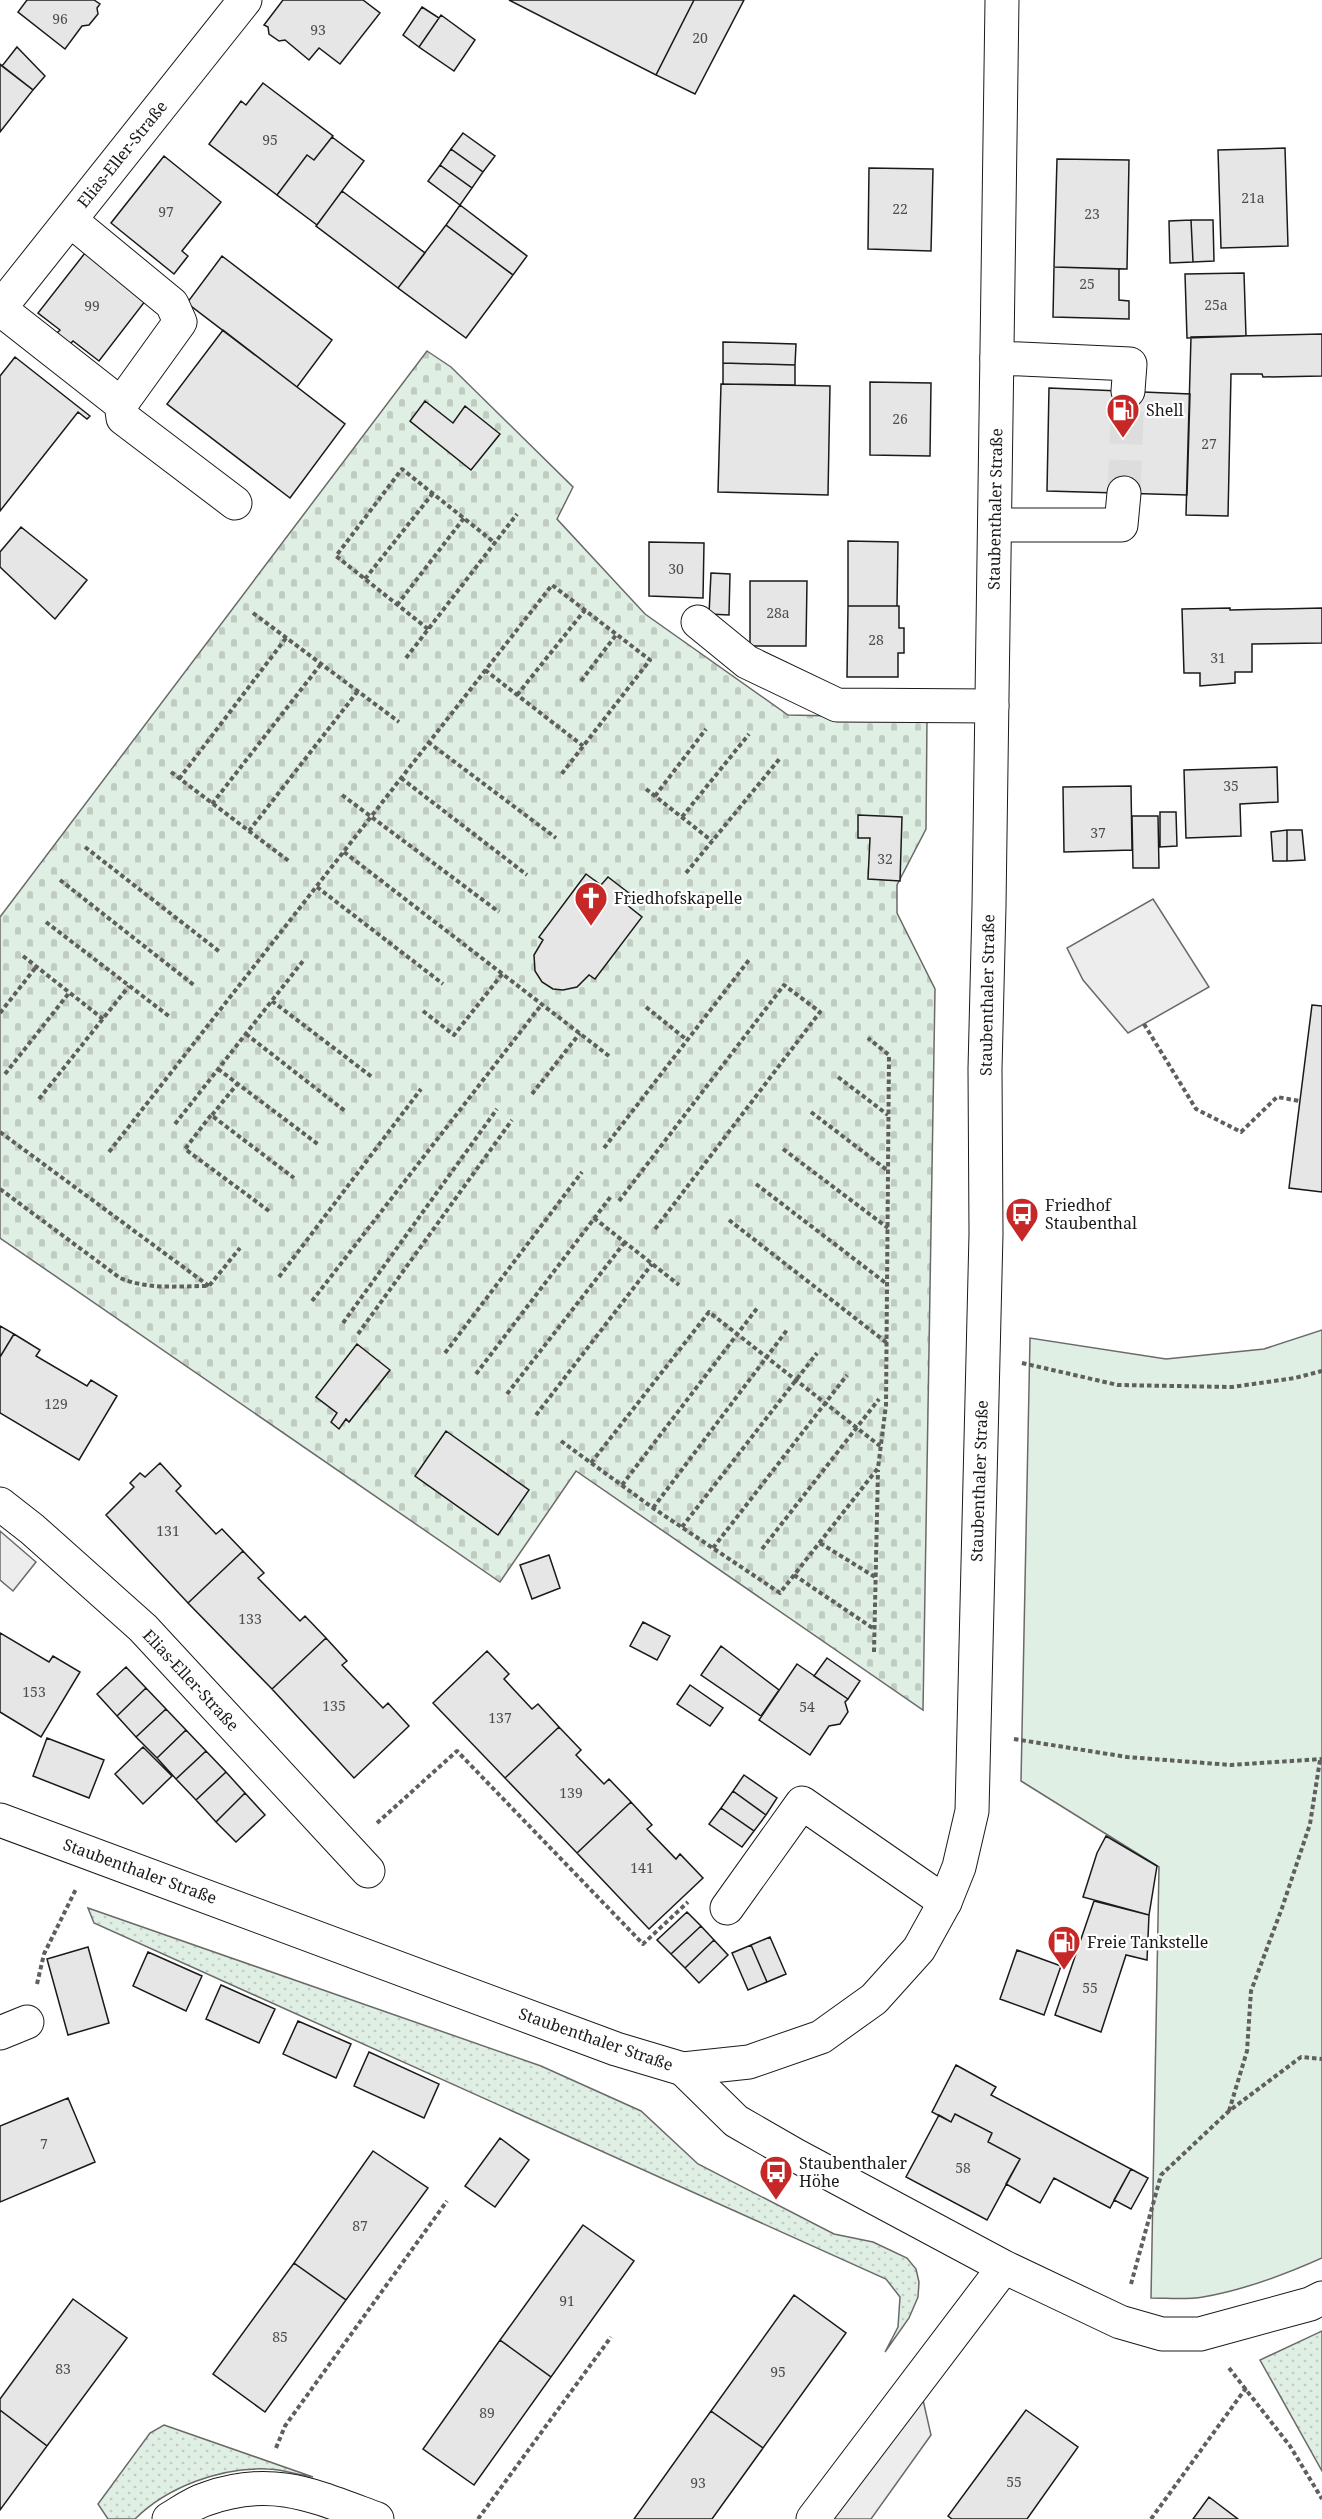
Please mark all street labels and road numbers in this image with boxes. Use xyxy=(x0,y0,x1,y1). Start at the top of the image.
street label: Elias-Eller-Straße xyxy=(72,96,172,212)
street label: Staubenthaler Straße xyxy=(983,428,1007,590)
street label: Staubenthaler Straße xyxy=(975,914,999,1076)
street label: Staubenthaler Straße xyxy=(965,1400,993,1562)
street label: Elias-Eller-Straße xyxy=(138,1624,244,1736)
street label: Staubenthaler Straße xyxy=(60,1833,220,1909)
street label: Staubenthaler Straße xyxy=(516,2002,676,2076)

